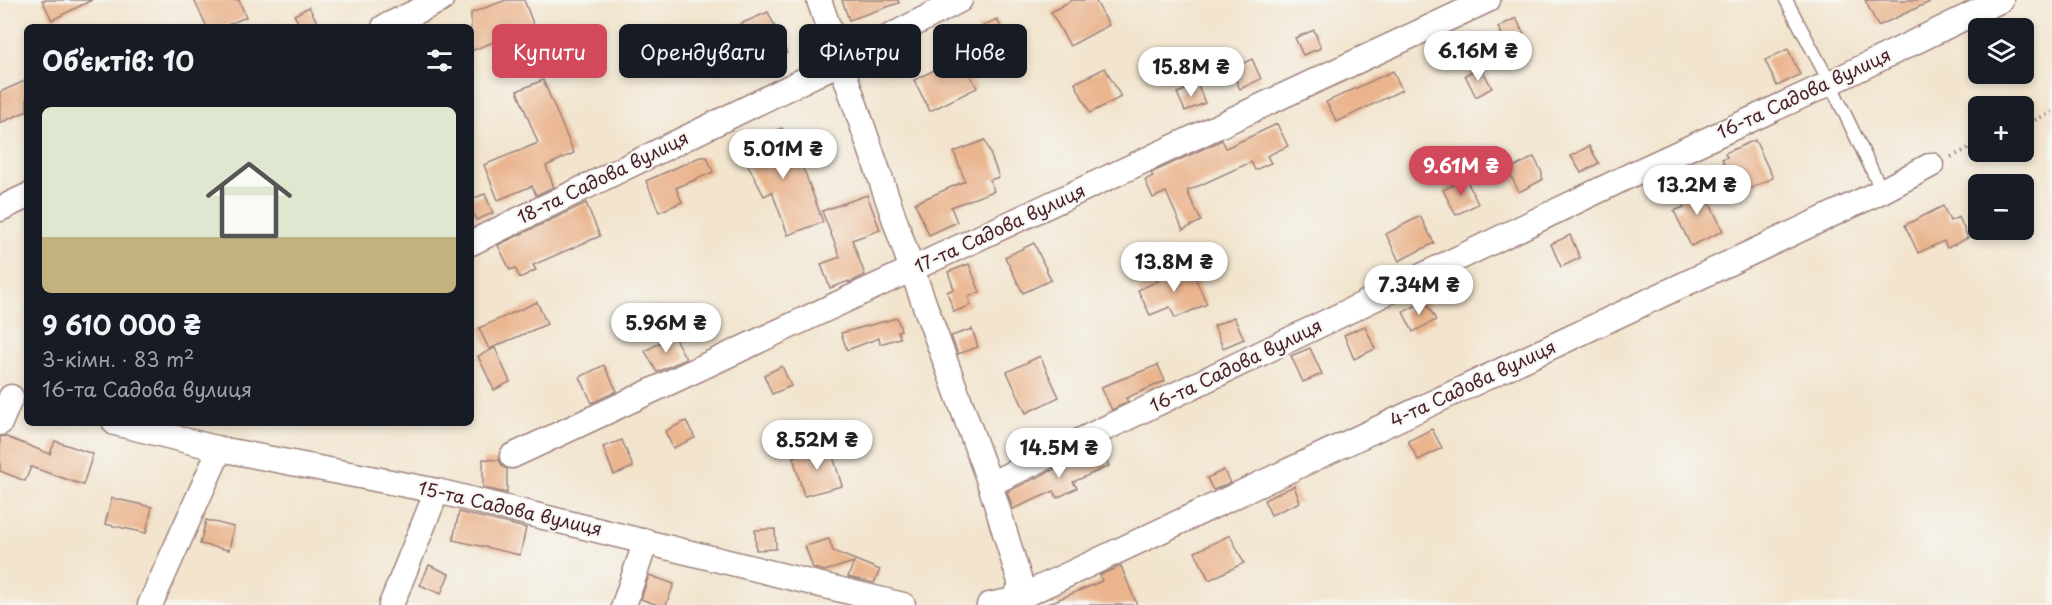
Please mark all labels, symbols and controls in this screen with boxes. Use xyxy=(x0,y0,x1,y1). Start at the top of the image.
map controls xyxy=(1968,18,2034,240)
button: layers xyxy=(1968,18,2034,84)
chip: Купити xyxy=(492,24,607,78)
chip: Орендувати xyxy=(619,24,787,78)
chip: Фільтри xyxy=(799,24,921,78)
chip: Нове xyxy=(933,24,1027,78)
pin: 6.16M ₴ xyxy=(1423,31,1533,82)
text: 6.16M ₴ xyxy=(1438,35,1518,65)
street label: 16-та Садова вулиця xyxy=(1712,40,1895,145)
text: Об’єктів: 10 xyxy=(42,41,194,80)
icon: filters xyxy=(423,44,456,77)
pin: 15.8M ₴ xyxy=(1136,47,1246,98)
text: 15.8M ₴ xyxy=(1152,51,1230,81)
button: + xyxy=(1968,96,2034,162)
street label: 18-та Садова вулиця xyxy=(512,123,693,230)
pin: 5.01M ₴ xyxy=(728,129,838,180)
text: 5.01M ₴ xyxy=(743,133,823,163)
icon: home xyxy=(195,146,303,254)
pin: 9.61M ₴ xyxy=(1406,146,1516,197)
text: 9.61M ₴ xyxy=(1423,150,1499,180)
pin: 13.2M ₴ xyxy=(1642,165,1752,216)
text: 13.2M ₴ xyxy=(1657,169,1737,199)
button: − xyxy=(1968,174,2034,240)
street label: 17-та Садова вулиця xyxy=(909,176,1089,279)
pin: 13.8M ₴ xyxy=(1119,242,1229,293)
text: 13.8M ₴ xyxy=(1135,246,1213,276)
pin: 7.34M ₴ xyxy=(1364,265,1474,316)
text: 7.34M ₴ xyxy=(1378,269,1460,299)
pin: 5.96M ₴ xyxy=(611,303,721,354)
text: 9 610 000 ₴ xyxy=(42,305,201,344)
text: 5.96M ₴ xyxy=(625,307,707,337)
street label: 16-та Садова вулиця xyxy=(1144,311,1326,418)
street label: 4-та Садова вулиця xyxy=(1385,332,1560,433)
text: 3-кімн. · 83 m² xyxy=(42,344,194,374)
text: 16-та Садова вулиця xyxy=(42,374,252,404)
pin: 8.52M ₴ xyxy=(762,420,872,471)
text: 8.52M ₴ xyxy=(776,424,858,454)
pin: 14.5M ₴ xyxy=(1004,428,1114,479)
text: 14.5M ₴ xyxy=(1020,432,1098,462)
street label: 15-та Садова вулиця xyxy=(416,473,605,542)

